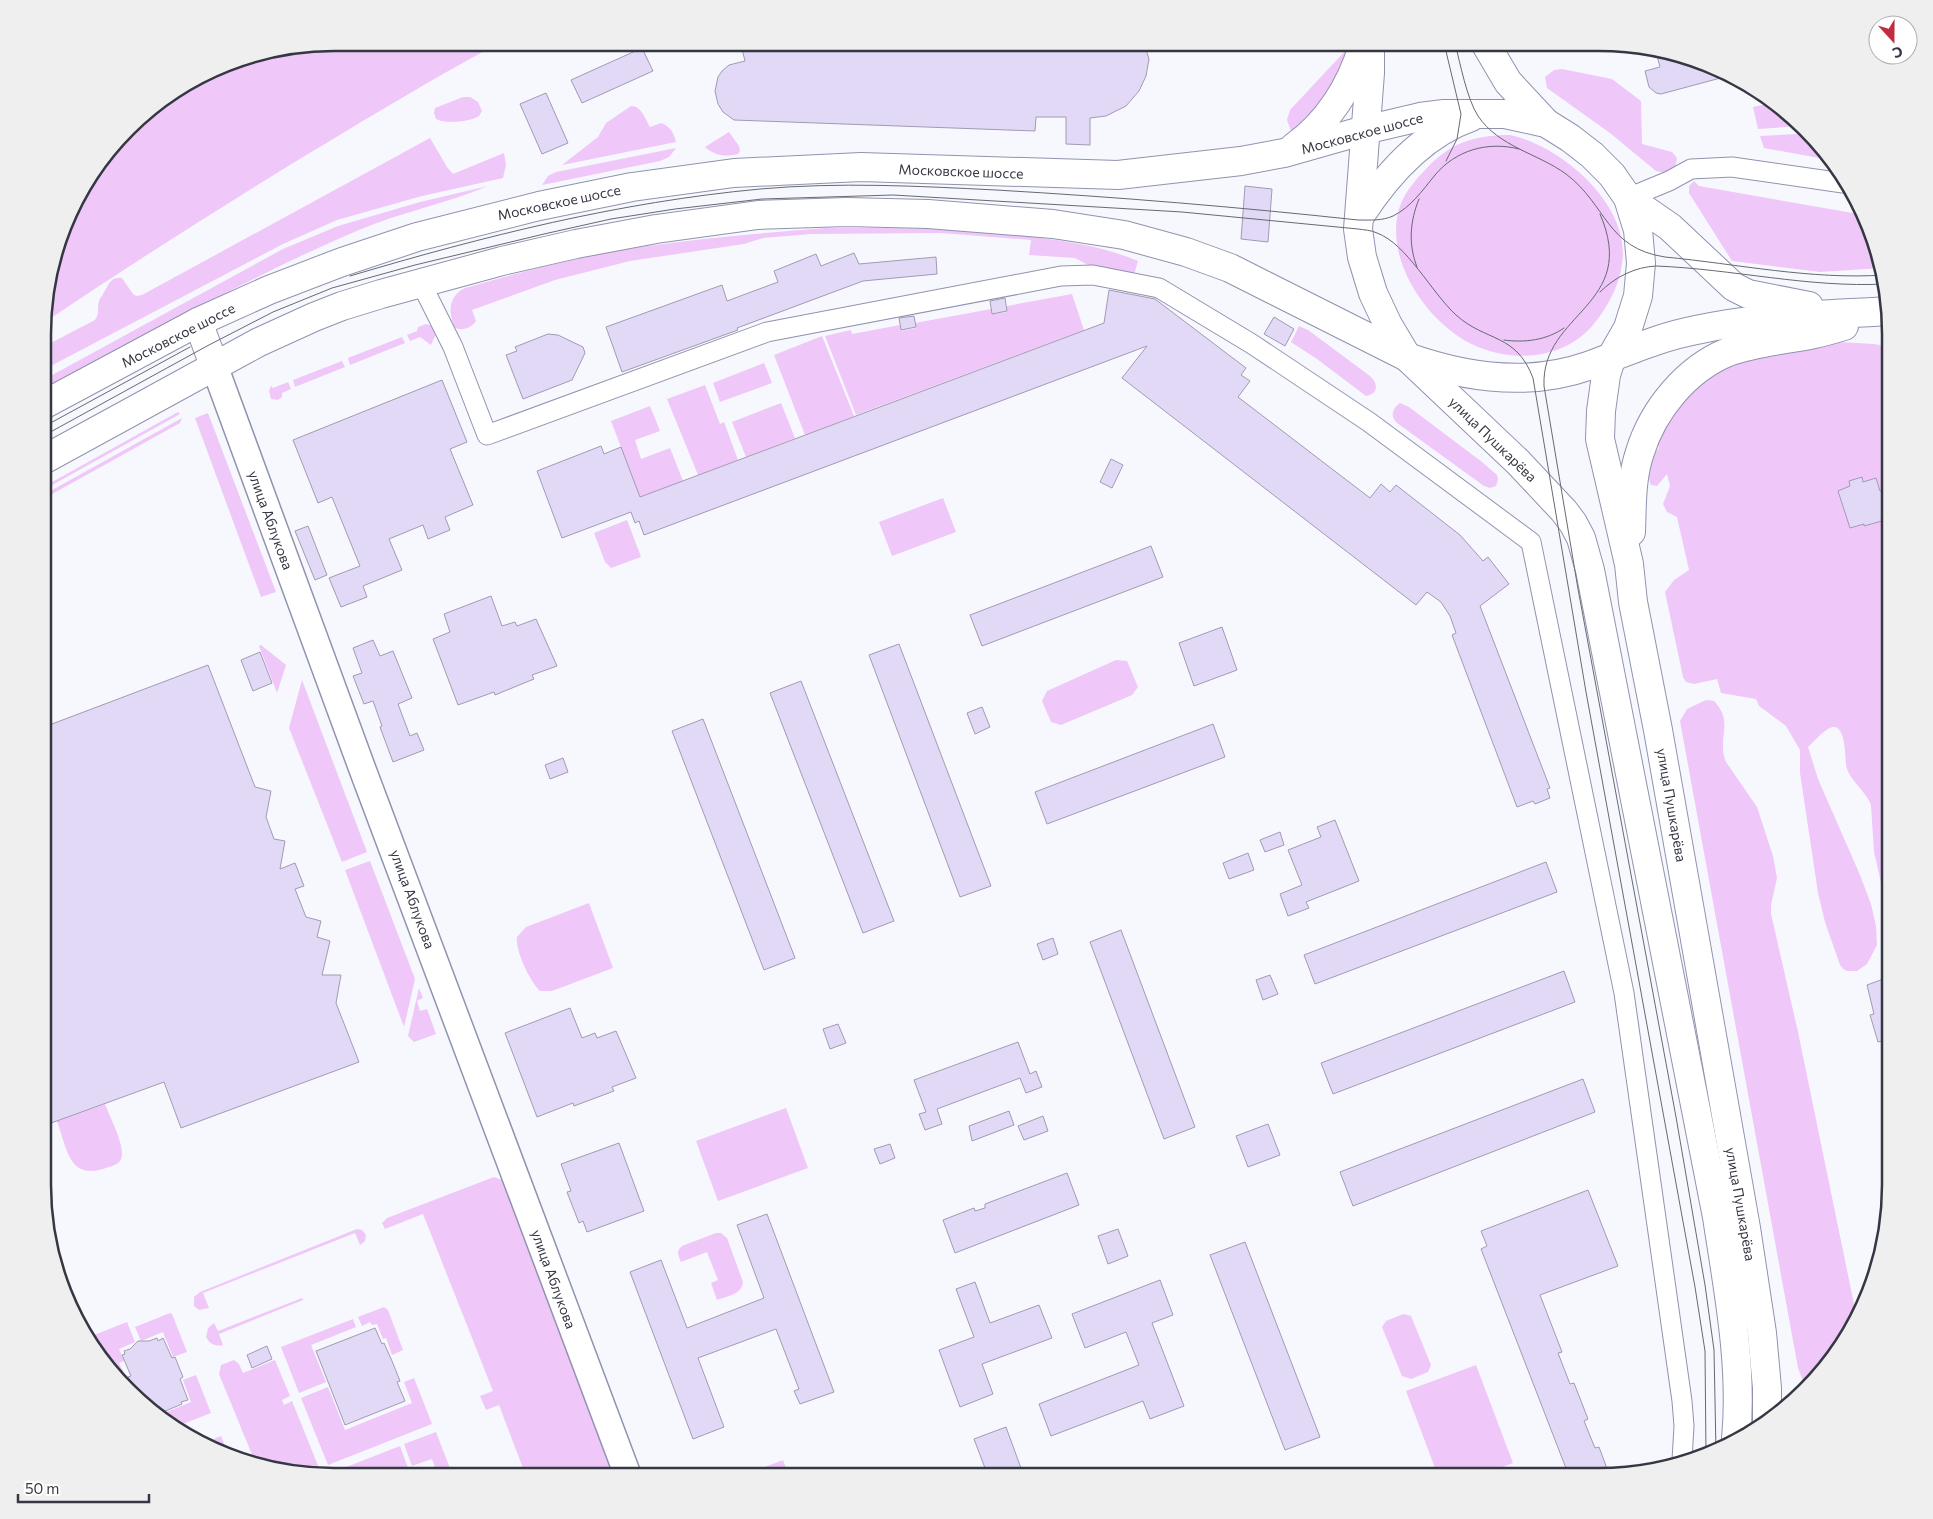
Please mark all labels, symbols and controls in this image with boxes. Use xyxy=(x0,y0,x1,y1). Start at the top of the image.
north arrow xyxy=(1868,15,1918,65)
text: С xyxy=(1890,43,1905,62)
street label: Московское шоссе xyxy=(1299,109,1425,157)
street label: Московское шоссе xyxy=(898,160,1024,182)
street label: Московское шоссе xyxy=(496,181,622,223)
street label: Московское шоссе xyxy=(118,299,238,371)
street label: улица Пушкарёва xyxy=(1446,393,1540,485)
street label: улица Аблукова xyxy=(245,468,297,572)
street label: улица Пушкарёва xyxy=(1654,747,1690,863)
street label: улица Аблукова xyxy=(387,847,439,951)
street label: улица Пушкарёва xyxy=(1723,1146,1759,1262)
street label: улица Аблукова xyxy=(528,1227,580,1331)
scale bar xyxy=(18,1472,149,1504)
text: 50 m xyxy=(25,1479,59,1497)

